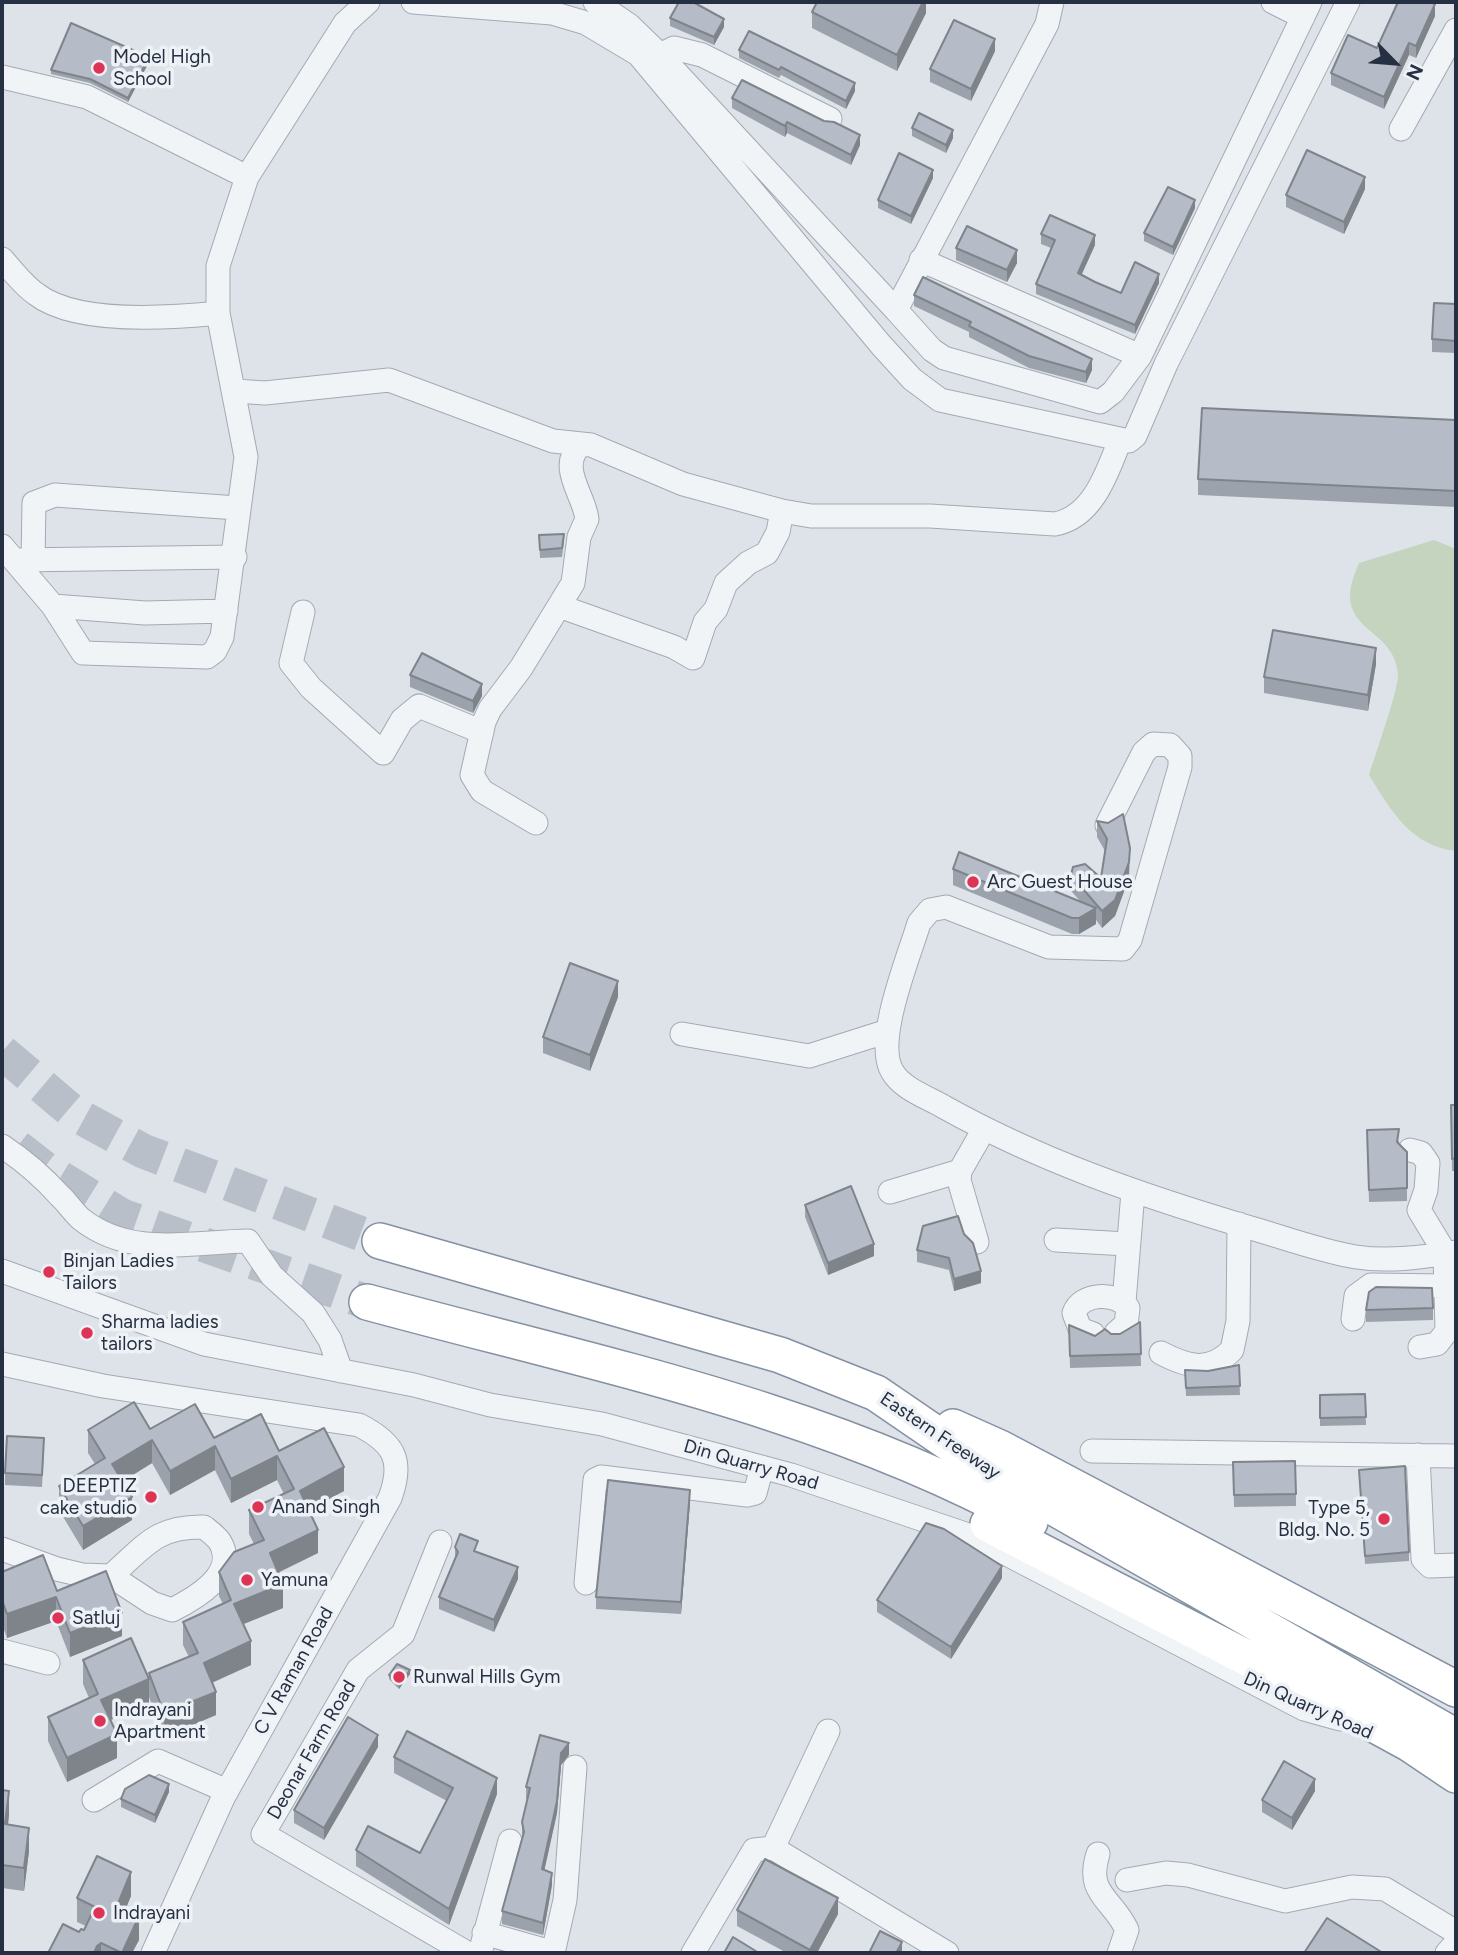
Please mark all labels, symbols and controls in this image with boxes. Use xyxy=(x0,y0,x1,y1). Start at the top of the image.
north arrow xyxy=(1360,28,1430,98)
place label: Model High School xyxy=(113,46,211,90)
marker: Model High School xyxy=(91,60,107,76)
text: N xyxy=(1401,61,1428,84)
place label: Arc Guest House xyxy=(987,871,1133,893)
marker: Arc Guest House xyxy=(965,874,981,890)
place label: Binjan Ladies Tailors xyxy=(63,1250,174,1294)
marker: Binjan Ladies Tailors xyxy=(41,1264,57,1280)
place label: Sharma ladies tailors xyxy=(101,1311,219,1355)
marker: Sharma ladies tailors xyxy=(79,1325,95,1341)
street label: Eastern Freeway xyxy=(875,1387,1005,1485)
street label: Din Quarry Road xyxy=(681,1435,821,1495)
place label: DEEPTIZ cake studio xyxy=(40,1475,137,1519)
marker: DEEPTIZ cake studio xyxy=(143,1489,159,1505)
place label: Anand Singh xyxy=(272,1496,380,1518)
place label: Type 5, Bldg. No. 5 xyxy=(1278,1497,1370,1541)
marker: Anand Singh xyxy=(250,1499,266,1515)
marker: Type 5, Bldg. No. 5 xyxy=(1376,1511,1392,1527)
place label: Yamuna xyxy=(261,1569,328,1591)
marker: Yamuna xyxy=(239,1572,255,1588)
street label: C V Raman Road xyxy=(249,1603,339,1739)
place label: Satluj xyxy=(72,1607,120,1629)
marker: Satluj xyxy=(50,1610,66,1626)
place label: Runwal Hills Gym xyxy=(413,1666,560,1688)
street label: Din Quarry Road xyxy=(1240,1667,1376,1745)
marker: Runwal Hills Gym xyxy=(391,1669,407,1685)
street label: Deonar Farm Road xyxy=(263,1676,361,1824)
place label: Indrayani Apartment xyxy=(114,1699,206,1743)
marker: Indrayani Apartment xyxy=(92,1713,108,1729)
place label: Indrayani xyxy=(113,1902,190,1924)
marker: Indrayani xyxy=(91,1905,107,1921)

